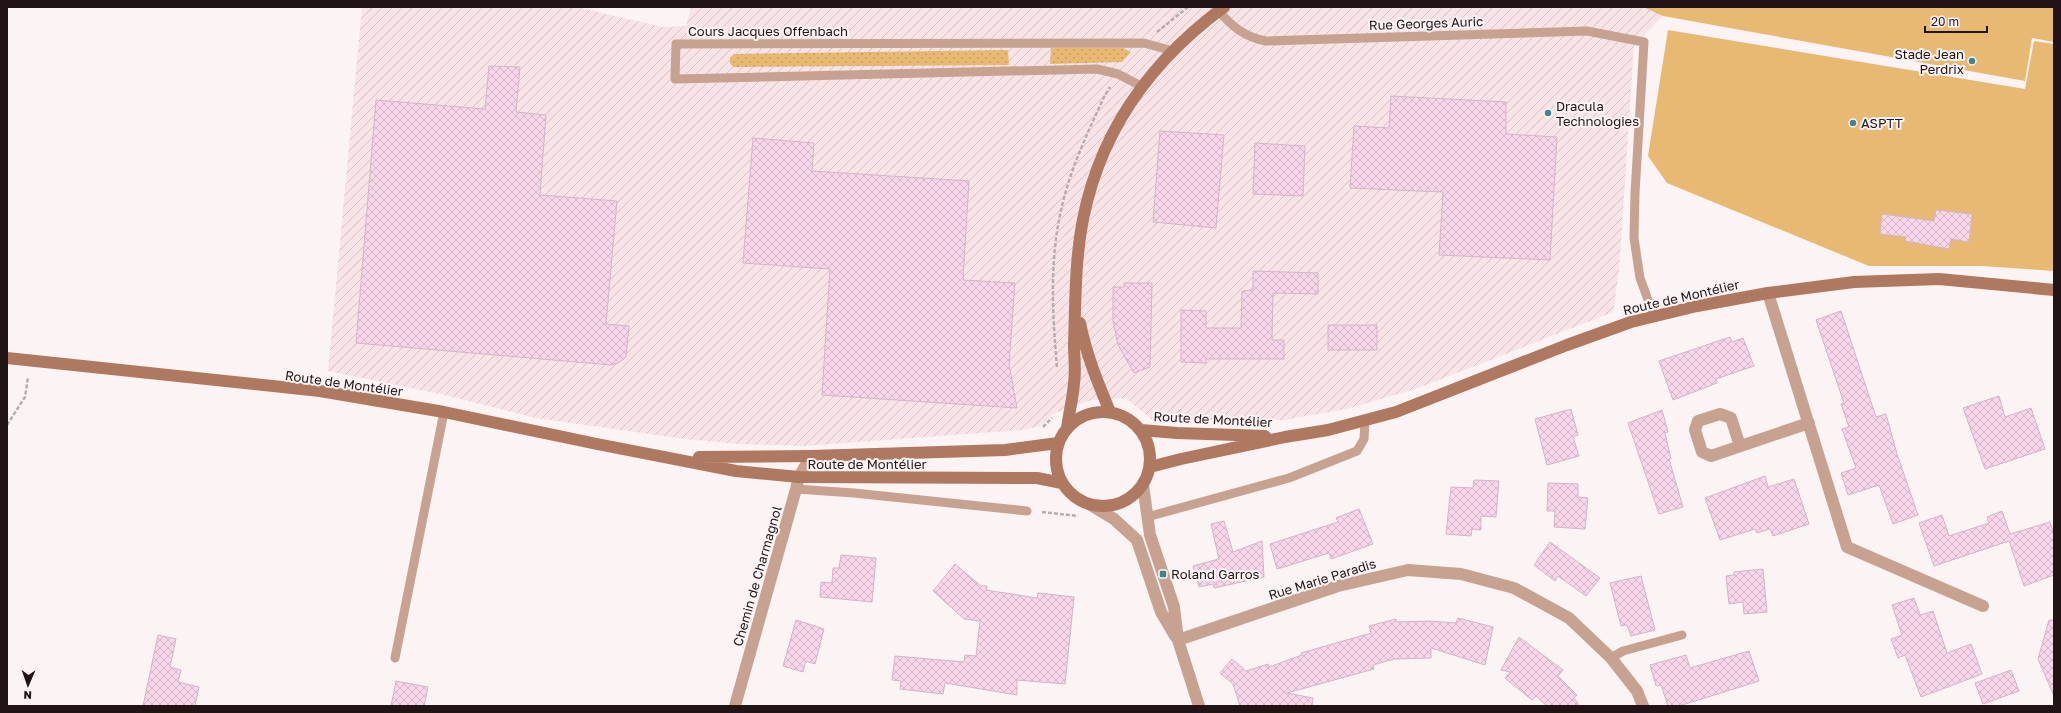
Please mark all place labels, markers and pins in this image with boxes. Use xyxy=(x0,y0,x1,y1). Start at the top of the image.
place label: Stade Jean Perdrix xyxy=(1895,46,1964,77)
marker: Stade Jean Perdrix xyxy=(1967,56,1977,66)
place label: Dracula Technologies xyxy=(1556,98,1639,129)
marker: Dracula Technologies xyxy=(1543,108,1553,118)
place label: ASPTT xyxy=(1861,115,1903,131)
marker: ASPTT xyxy=(1848,118,1858,128)
place label: Roland Garros xyxy=(1171,566,1260,582)
marker: Roland Garros xyxy=(1158,569,1168,579)

